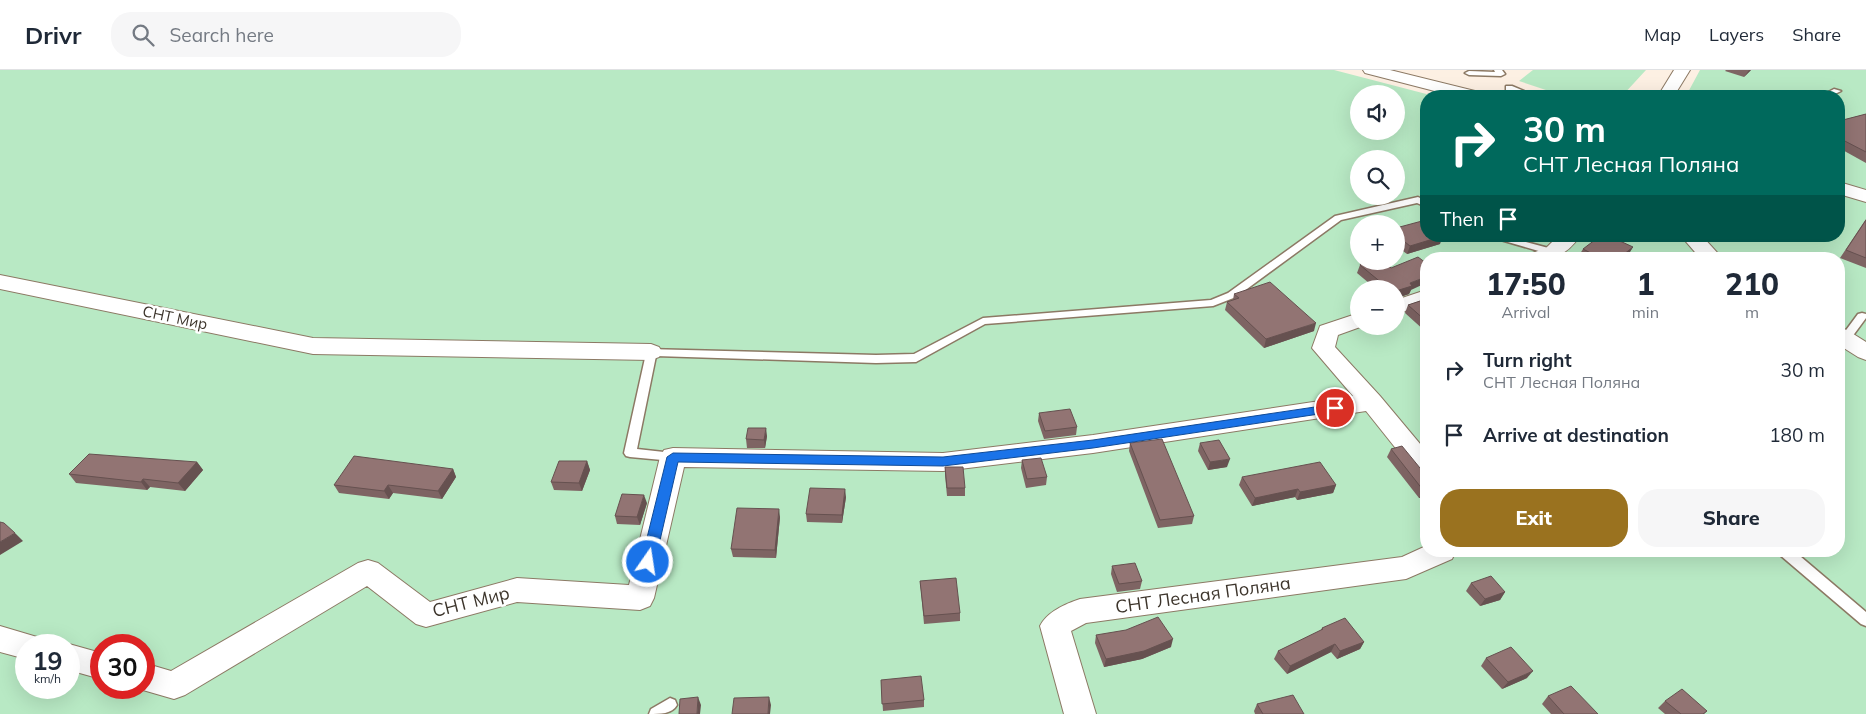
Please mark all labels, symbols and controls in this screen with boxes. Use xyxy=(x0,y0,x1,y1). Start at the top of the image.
search box xyxy=(111,12,461,57)
text: Drivr xyxy=(25,20,81,50)
icon: search xyxy=(129,21,157,49)
text: Search here xyxy=(169,23,274,47)
text: Map xyxy=(1644,23,1681,46)
text: Layers xyxy=(1709,23,1764,46)
text: Share xyxy=(1792,23,1841,46)
map controls xyxy=(1350,85,1405,335)
button: sound xyxy=(1350,85,1405,140)
text: 30 m xyxy=(1523,107,1606,151)
icon: right xyxy=(1440,110,1505,175)
button: search xyxy=(1350,150,1405,205)
text: СНТ Лесная Поляна xyxy=(1523,150,1739,178)
icon: arrive xyxy=(1494,205,1522,233)
text: Then xyxy=(1440,207,1484,231)
button: + xyxy=(1350,215,1405,270)
text: 17:50 xyxy=(1486,265,1566,303)
text: 1 xyxy=(1636,265,1654,303)
text: 210 xyxy=(1725,265,1779,303)
button: − xyxy=(1350,280,1405,335)
street label: СНТ Мир xyxy=(141,301,209,334)
text: Arrival xyxy=(1501,302,1550,322)
text: min xyxy=(1632,302,1659,322)
text: m xyxy=(1745,302,1759,322)
text: Turn right xyxy=(1483,348,1572,372)
icon: right xyxy=(1440,356,1468,384)
text: 30 m xyxy=(1781,358,1825,382)
text: СНТ Лесная Поляна xyxy=(1483,372,1640,392)
pin xyxy=(1314,387,1356,429)
icon: arrive xyxy=(1321,394,1349,422)
icon: arrive xyxy=(1440,421,1468,449)
text: Arrive at destination xyxy=(1483,423,1669,447)
text: 180 m xyxy=(1769,423,1825,447)
button: Exit xyxy=(1440,489,1628,547)
button: Share xyxy=(1638,489,1825,547)
position arrow xyxy=(621,535,673,587)
street label: СНТ Лесная Поляна xyxy=(1114,571,1292,618)
street label: СНТ Мир xyxy=(430,581,512,622)
speed limit sign: 30 xyxy=(90,634,155,699)
text: 19 xyxy=(32,645,63,676)
text: km/h xyxy=(34,671,61,686)

